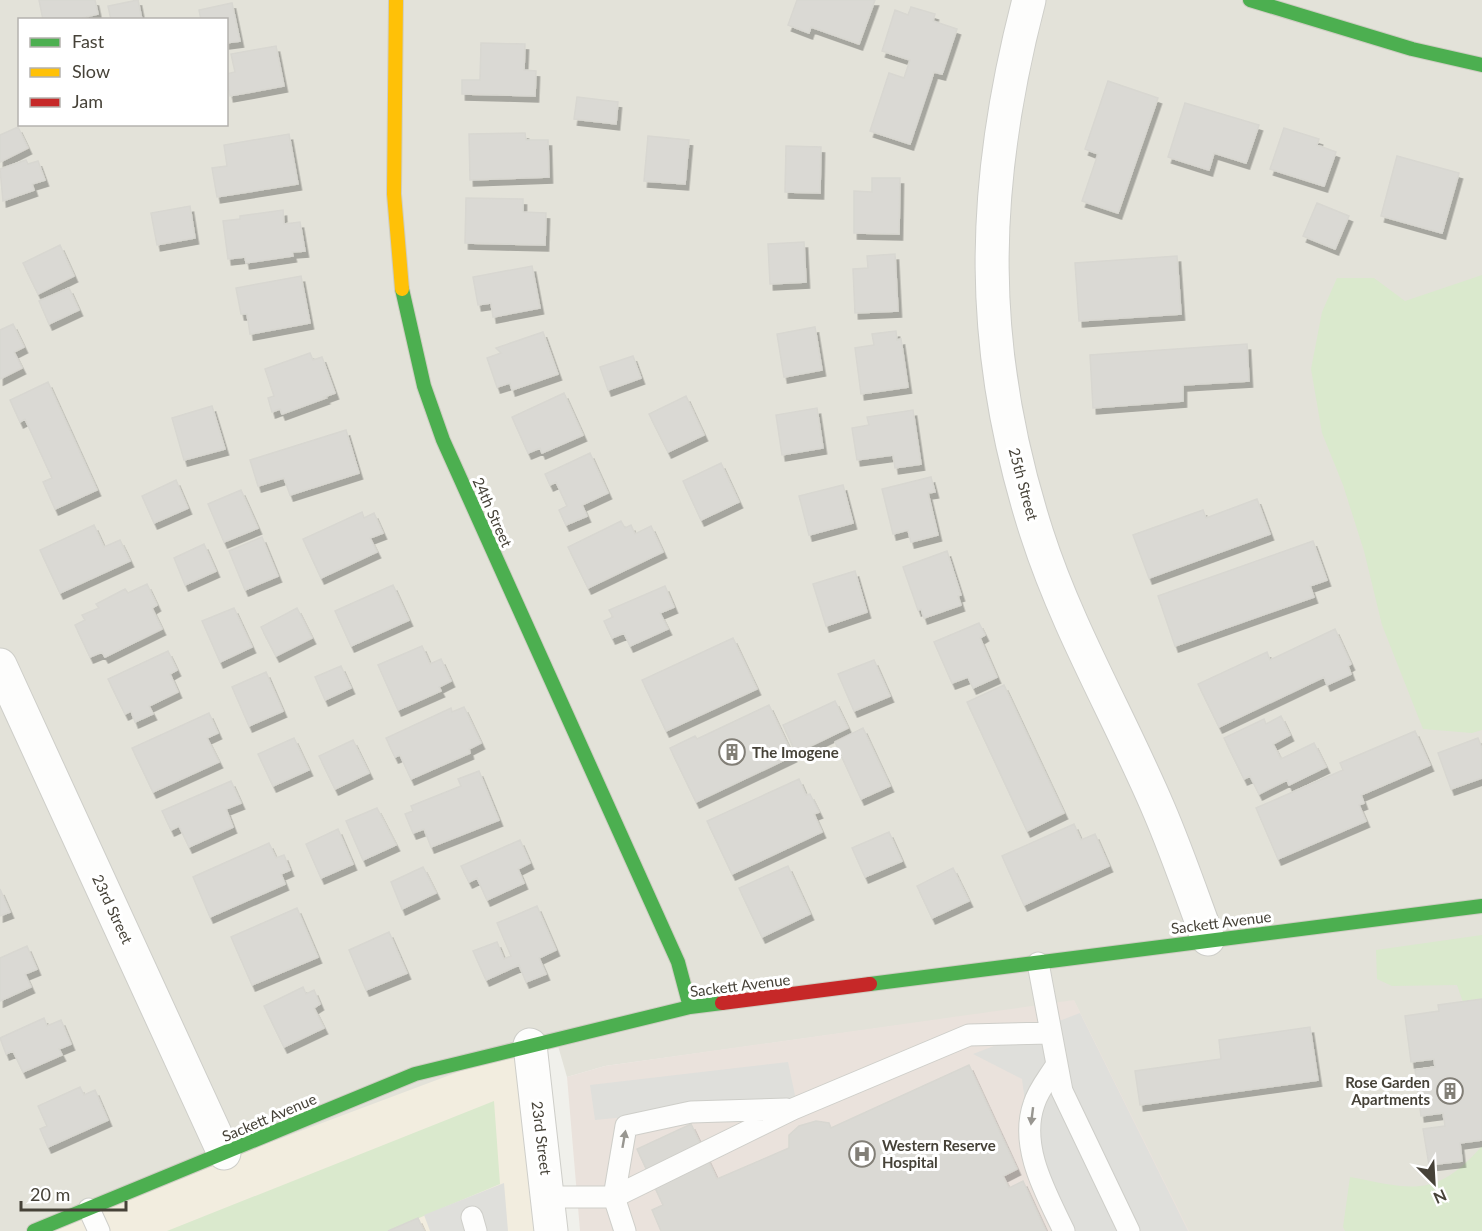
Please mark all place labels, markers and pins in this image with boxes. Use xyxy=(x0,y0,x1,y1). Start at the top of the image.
building icon: The Imogene xyxy=(717,737,747,767)
place label: The Imogene xyxy=(752,743,839,761)
place label: Rose Garden Apartments xyxy=(1345,1073,1430,1108)
building icon: Rose Garden Apartments xyxy=(1435,1076,1465,1106)
place label: Western Reserve Hospital xyxy=(882,1136,996,1171)
hospital icon: Western Reserve Hospital xyxy=(847,1139,877,1169)

